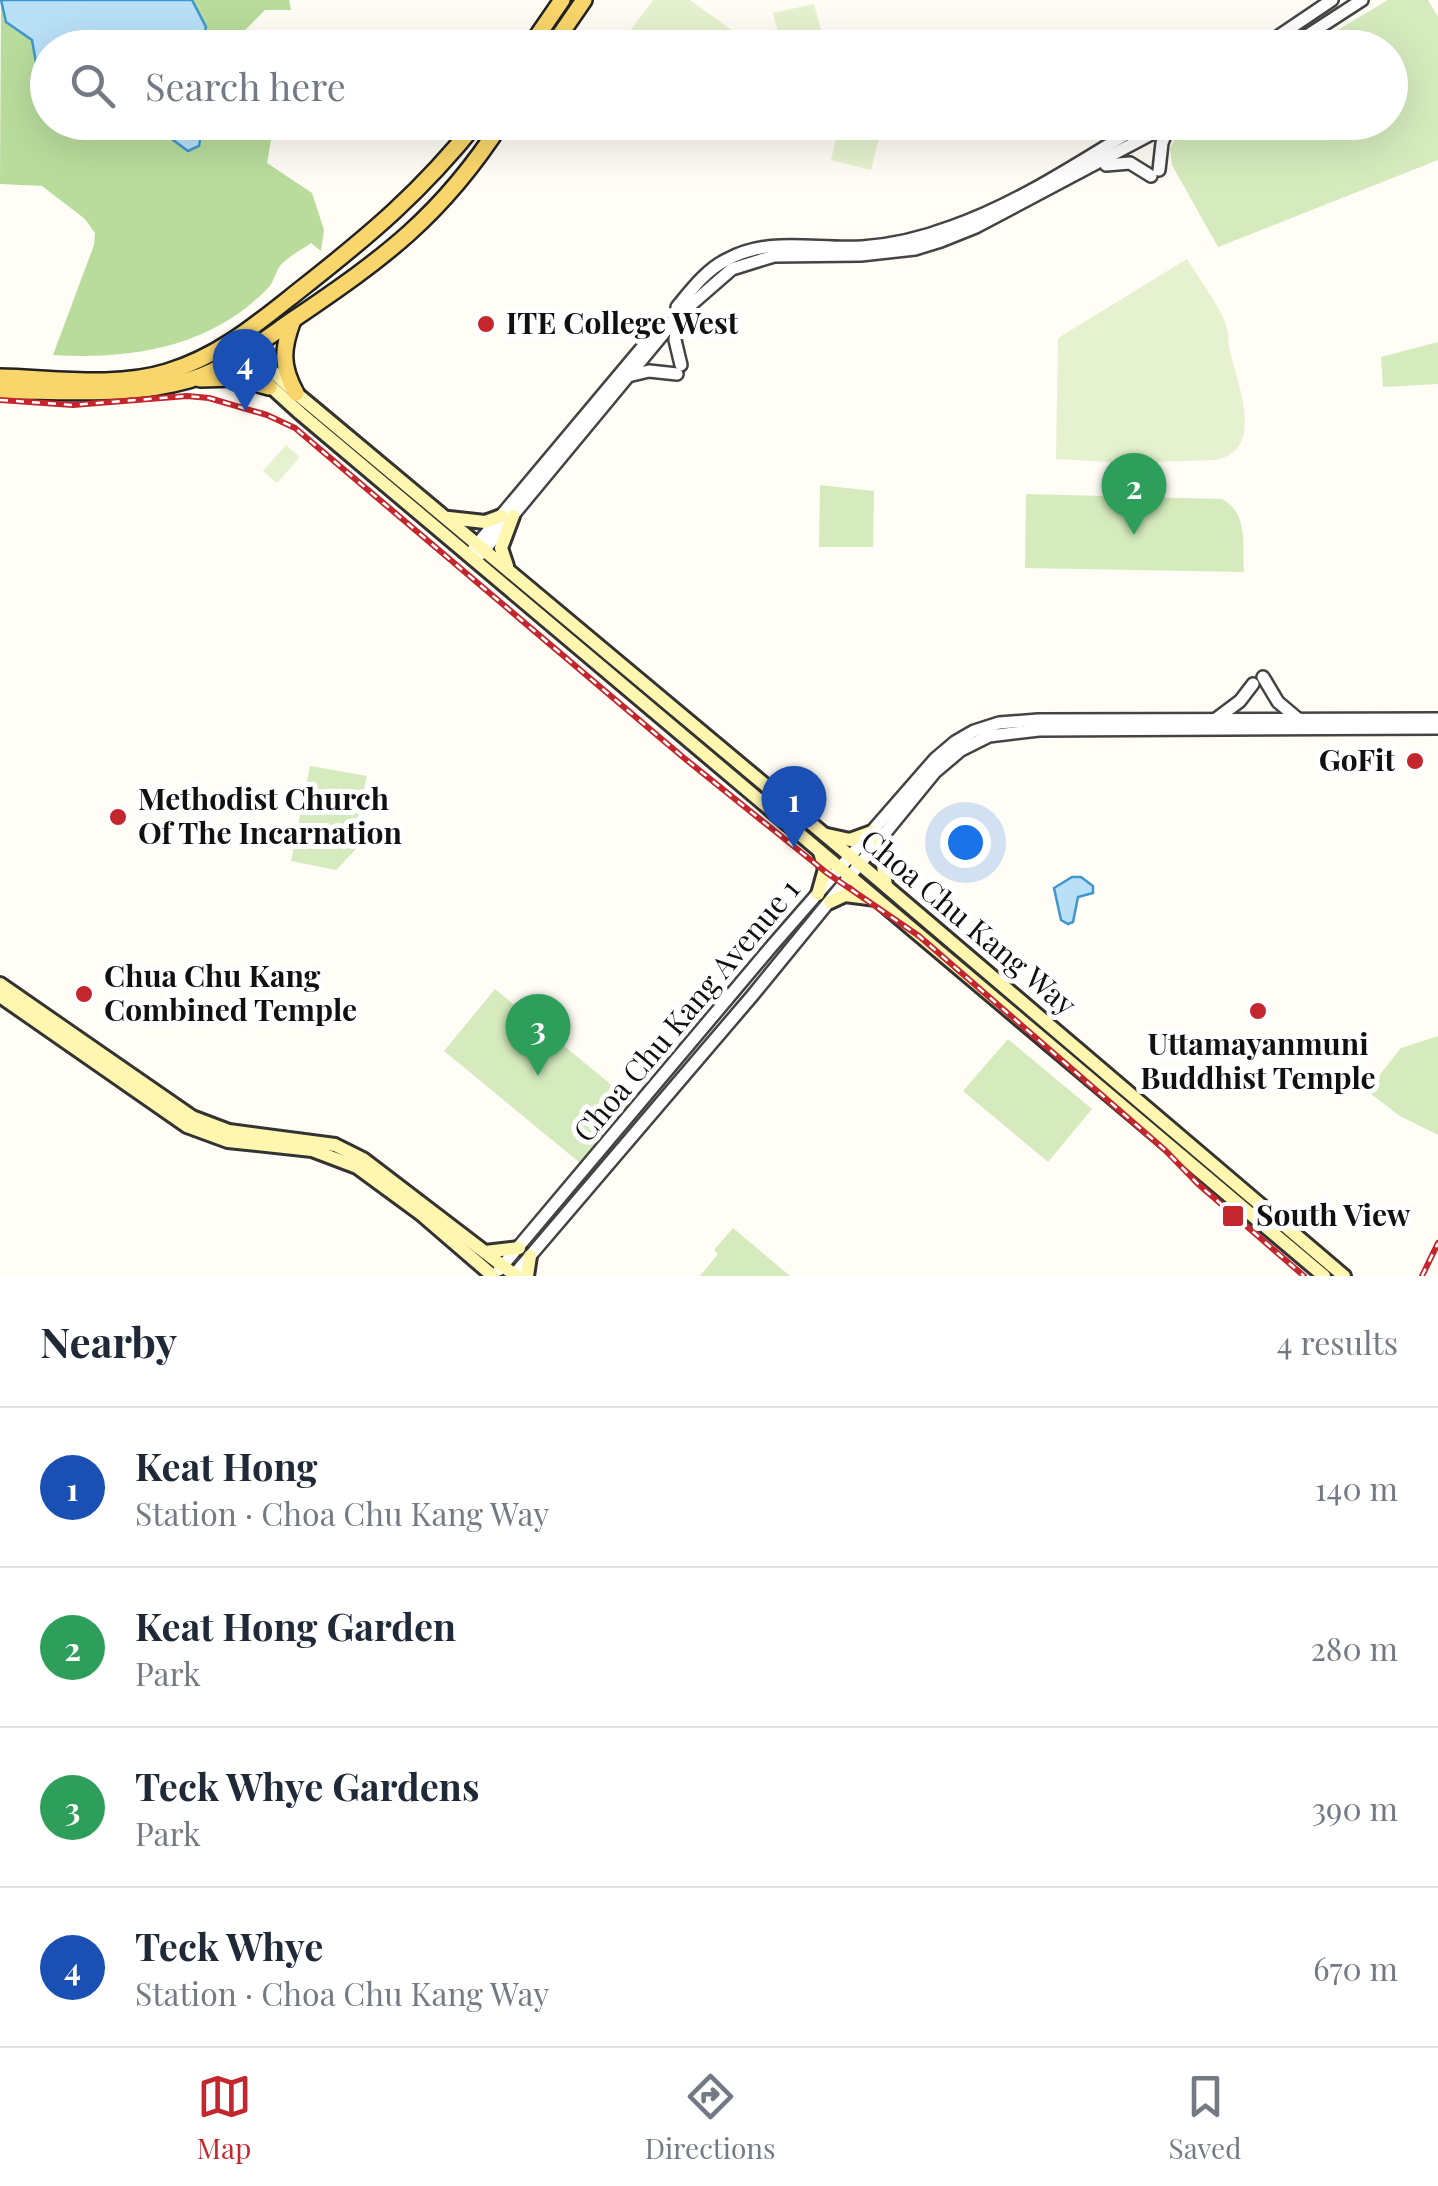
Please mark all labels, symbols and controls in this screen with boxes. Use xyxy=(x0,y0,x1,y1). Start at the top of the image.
search box xyxy=(30,30,1408,140)
icon: search xyxy=(65,58,120,113)
text: Search here xyxy=(145,60,346,111)
place label: ITE College West xyxy=(506,302,739,342)
marker: ITE College West xyxy=(475,313,497,335)
pin: 4 xyxy=(212,328,278,411)
pin: 2 xyxy=(1102,452,1166,535)
place label: GoFit xyxy=(1319,739,1395,779)
marker: GoFit xyxy=(1404,750,1426,772)
pin: 1 xyxy=(762,766,826,848)
place label: Methodist Church Of The Incarnation xyxy=(138,778,403,852)
marker: Methodist Church Of The Incarnation xyxy=(107,806,129,828)
your location xyxy=(940,817,991,868)
street label: Choa Chu Kang Way xyxy=(853,819,1086,1024)
street label: Choa Chu Kang Avenue 1 xyxy=(563,870,807,1150)
place label: Chua Chu Kang Combined Temple xyxy=(104,955,357,1029)
marker: Chua Chu Kang Combined Temple xyxy=(73,983,95,1005)
pin: 3 xyxy=(506,994,570,1076)
marker: Uttamayanmuni Buddhist Temple xyxy=(1247,1000,1269,1022)
place label: Uttamayanmuni Buddhist Temple xyxy=(1140,1023,1376,1097)
place label: South View xyxy=(1256,1194,1411,1234)
marker: South View xyxy=(1220,1203,1246,1229)
text: Nearby xyxy=(40,1313,177,1369)
text: 4 results xyxy=(1277,1320,1398,1363)
text: Keat Hong xyxy=(135,1440,318,1491)
text: 1 xyxy=(66,1466,79,1509)
text: 140 m xyxy=(1315,1466,1398,1509)
text: Station · Choa Chu Kang Way xyxy=(135,1491,549,1534)
text: Keat Hong Garden xyxy=(135,1600,456,1651)
text: 2 xyxy=(64,1626,81,1669)
text: 280 m xyxy=(1310,1626,1398,1669)
text: Park xyxy=(135,1651,201,1694)
text: Teck Whye Gardens xyxy=(135,1760,479,1811)
text: 3 xyxy=(65,1786,80,1829)
text: 390 m xyxy=(1312,1786,1398,1829)
text: Park xyxy=(135,1811,201,1854)
text: Teck Whye xyxy=(135,1920,323,1971)
text: 4 xyxy=(64,1946,81,1989)
text: 670 m xyxy=(1313,1946,1398,1989)
text: Station · Choa Chu Kang Way xyxy=(135,1971,549,2014)
tab: Map xyxy=(197,2069,252,2166)
tab: Directions xyxy=(645,2069,775,2166)
tab: Saved xyxy=(1169,2069,1241,2166)

